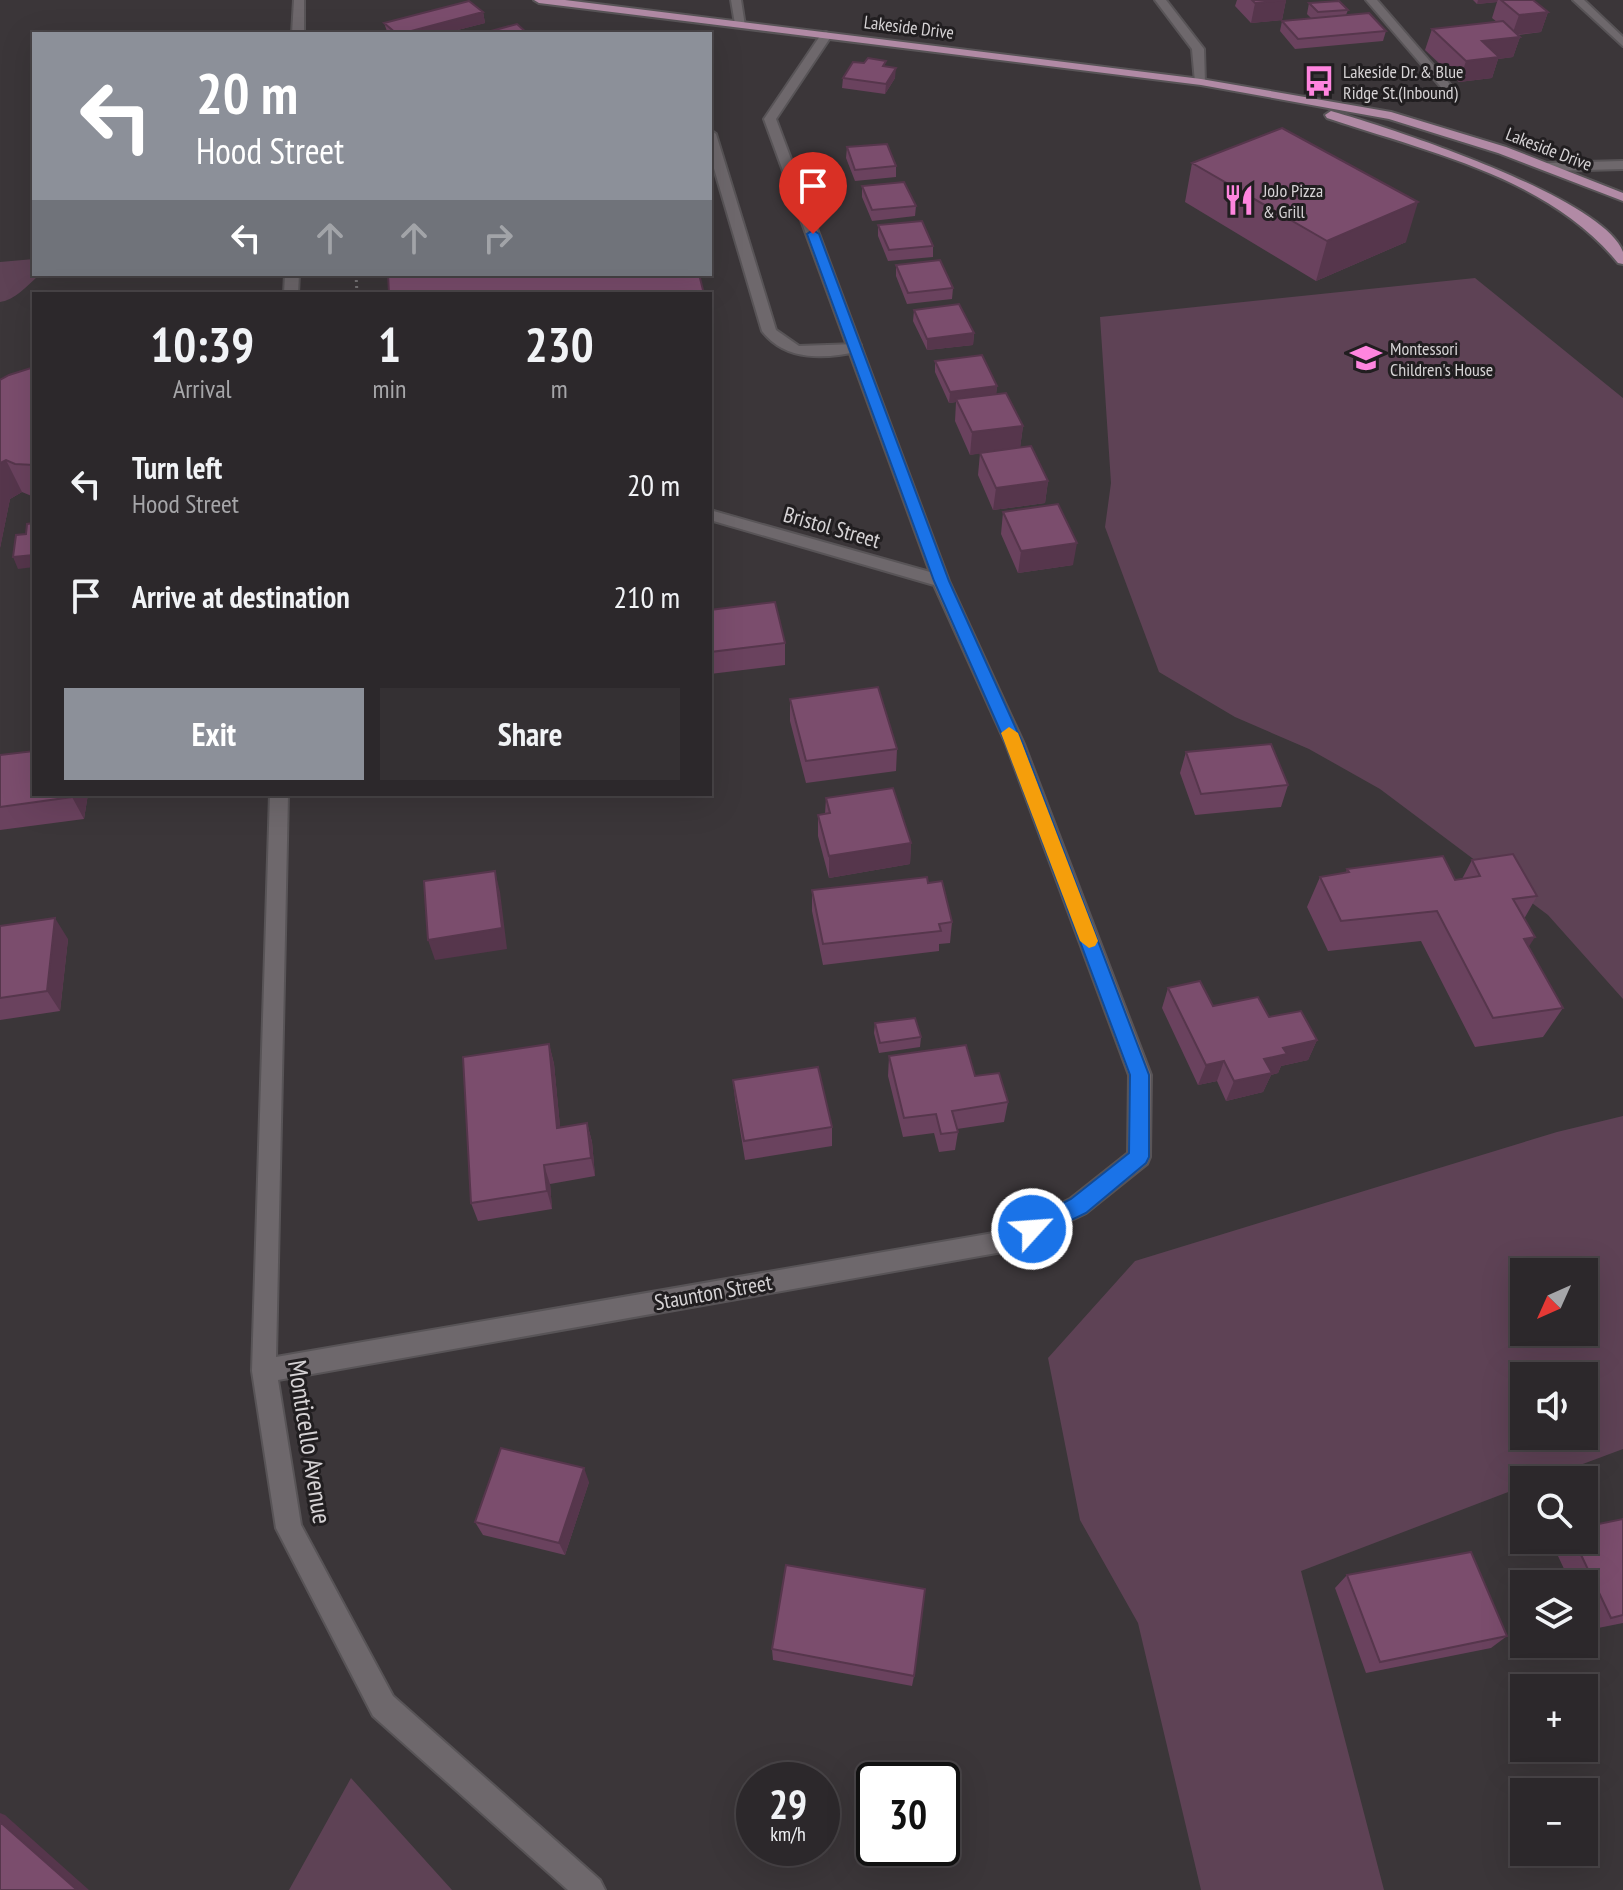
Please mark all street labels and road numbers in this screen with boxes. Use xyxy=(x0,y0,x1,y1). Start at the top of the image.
street label: Lakeside Drive xyxy=(863,10,955,44)
street label: Lakeside Drive xyxy=(1503,122,1595,176)
street label: Bristol Street xyxy=(780,500,884,554)
street label: Staunton Street xyxy=(652,1268,774,1316)
street label: Monticello Avenue xyxy=(281,1358,339,1526)

